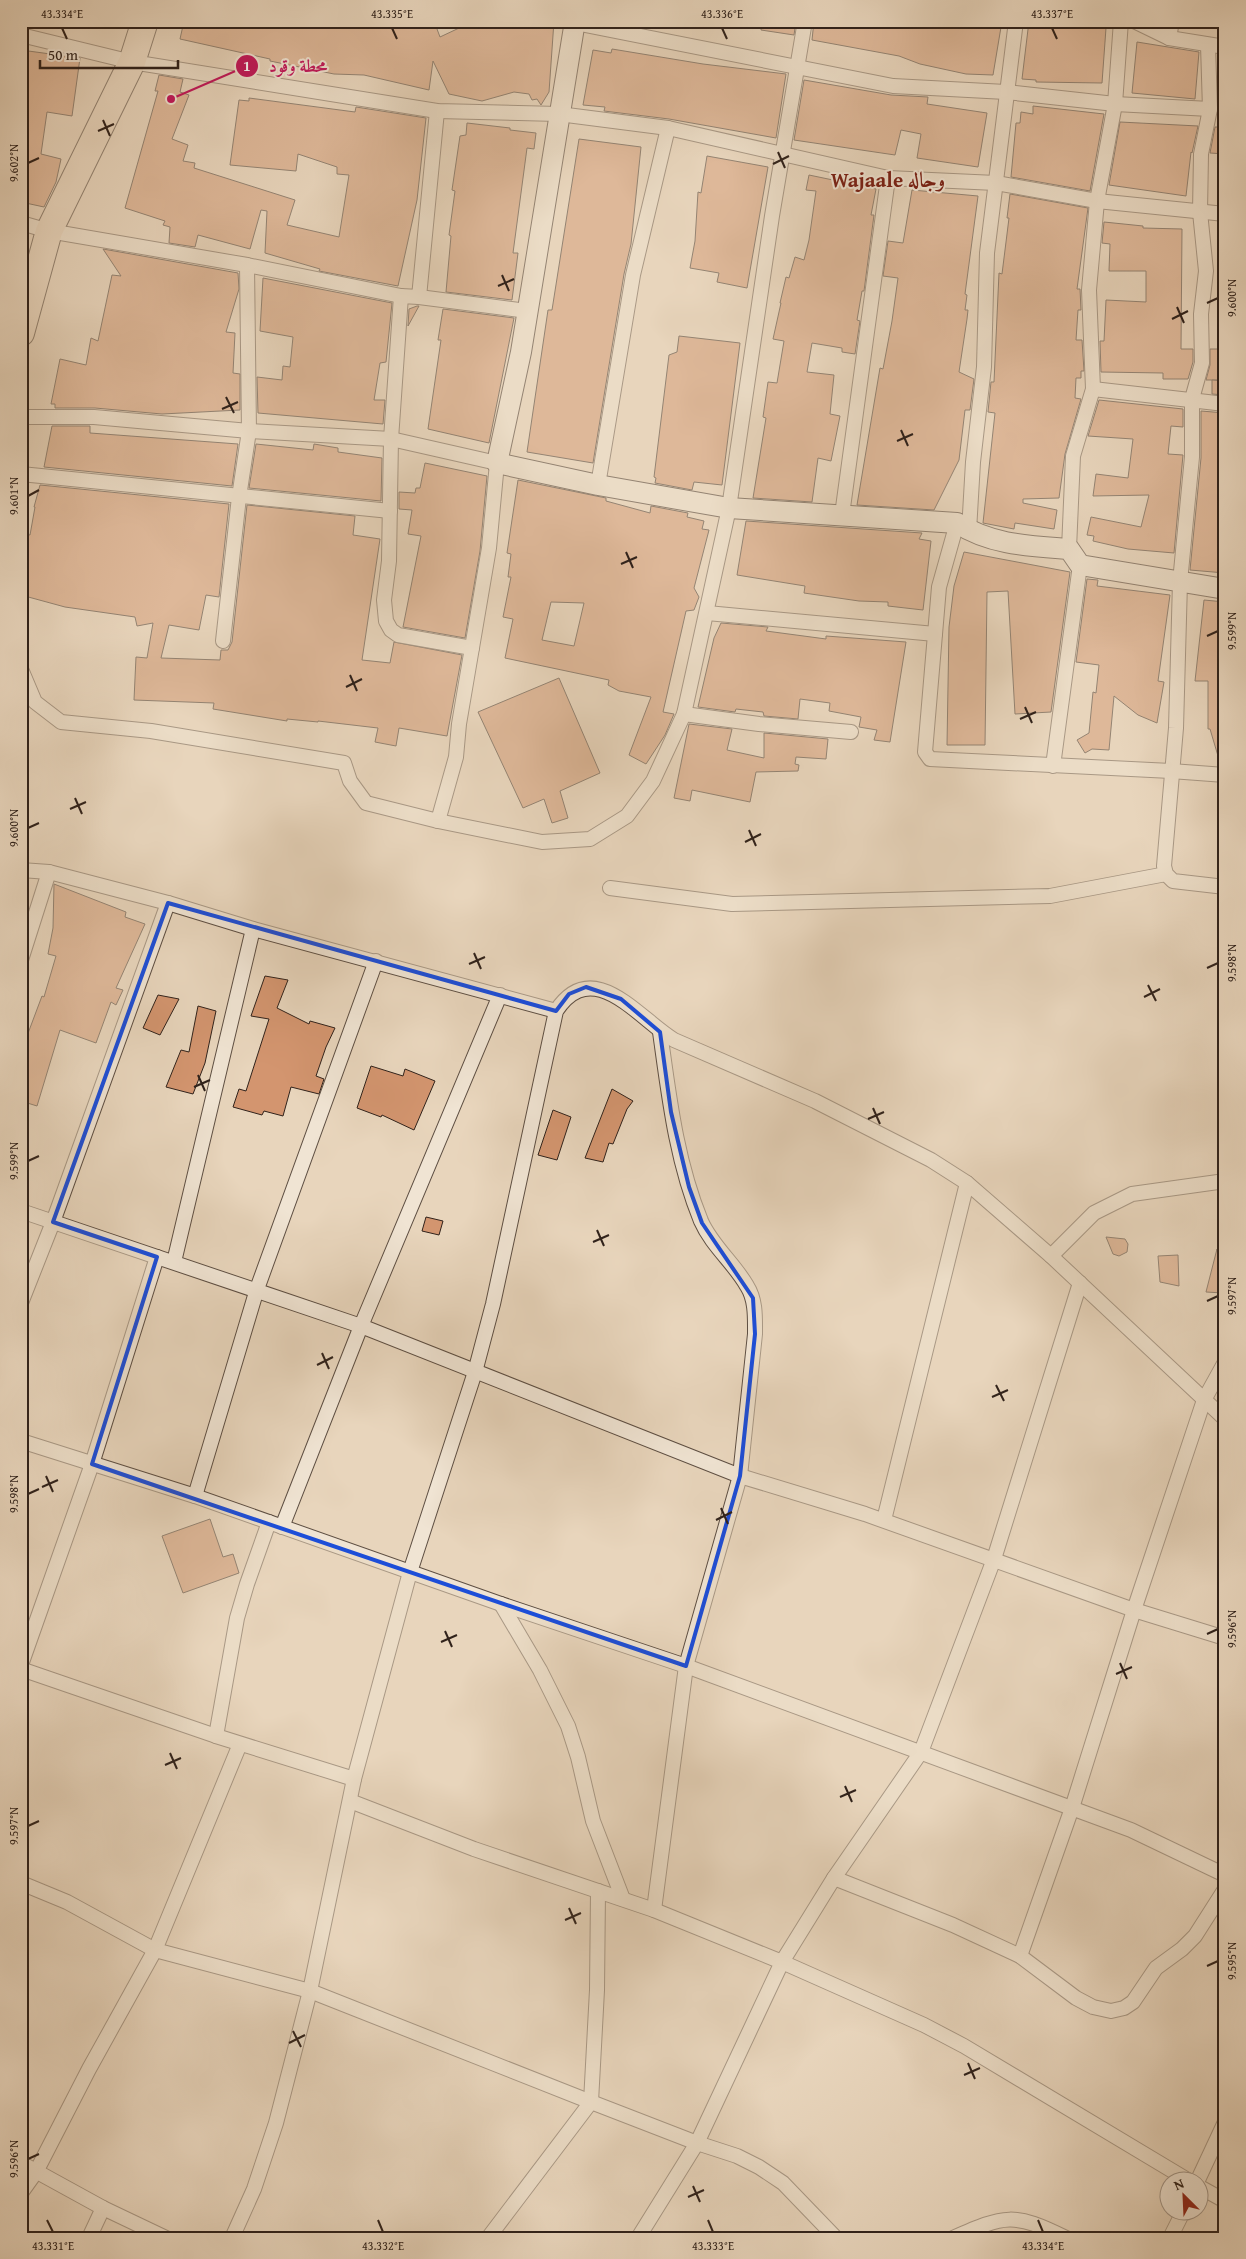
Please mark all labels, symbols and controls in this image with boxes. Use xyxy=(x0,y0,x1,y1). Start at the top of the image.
text: 43.334°E xyxy=(41,5,83,22)
text: 43.335°E xyxy=(371,5,413,22)
text: 43.336°E xyxy=(701,5,743,22)
text: 43.337°E xyxy=(1031,5,1073,22)
scale bar xyxy=(40,38,178,70)
text: 50 m xyxy=(48,44,79,65)
callout: محطة وقود xyxy=(234,49,338,82)
text: محطة وقود xyxy=(269,52,328,79)
text: 1 xyxy=(243,55,251,76)
text: 9.602°N xyxy=(5,144,22,182)
district label: Wajaale وجاله xyxy=(831,164,945,195)
text: 9.600°N xyxy=(1223,279,1240,317)
text: 9.601°N xyxy=(5,477,22,515)
text: 9.599°N xyxy=(1223,612,1240,650)
text: 9.600°N xyxy=(5,809,22,847)
text: 9.598°N xyxy=(1223,944,1240,982)
text: 9.599°N xyxy=(5,1142,22,1180)
text: 9.597°N xyxy=(1223,1277,1240,1315)
text: 9.598°N xyxy=(5,1475,22,1513)
text: 9.596°N xyxy=(1223,1610,1240,1648)
text: 9.597°N xyxy=(5,1807,22,1845)
text: 9.595°N xyxy=(1223,1942,1240,1980)
text: 9.596°N xyxy=(5,2140,22,2178)
north arrow xyxy=(1158,2172,1208,2222)
text: N xyxy=(1170,2173,1188,2195)
text: 43.331°E xyxy=(32,2237,74,2254)
text: 43.332°E xyxy=(362,2237,404,2254)
text: 43.333°E xyxy=(692,2237,734,2254)
text: 43.334°E xyxy=(1022,2237,1064,2254)

